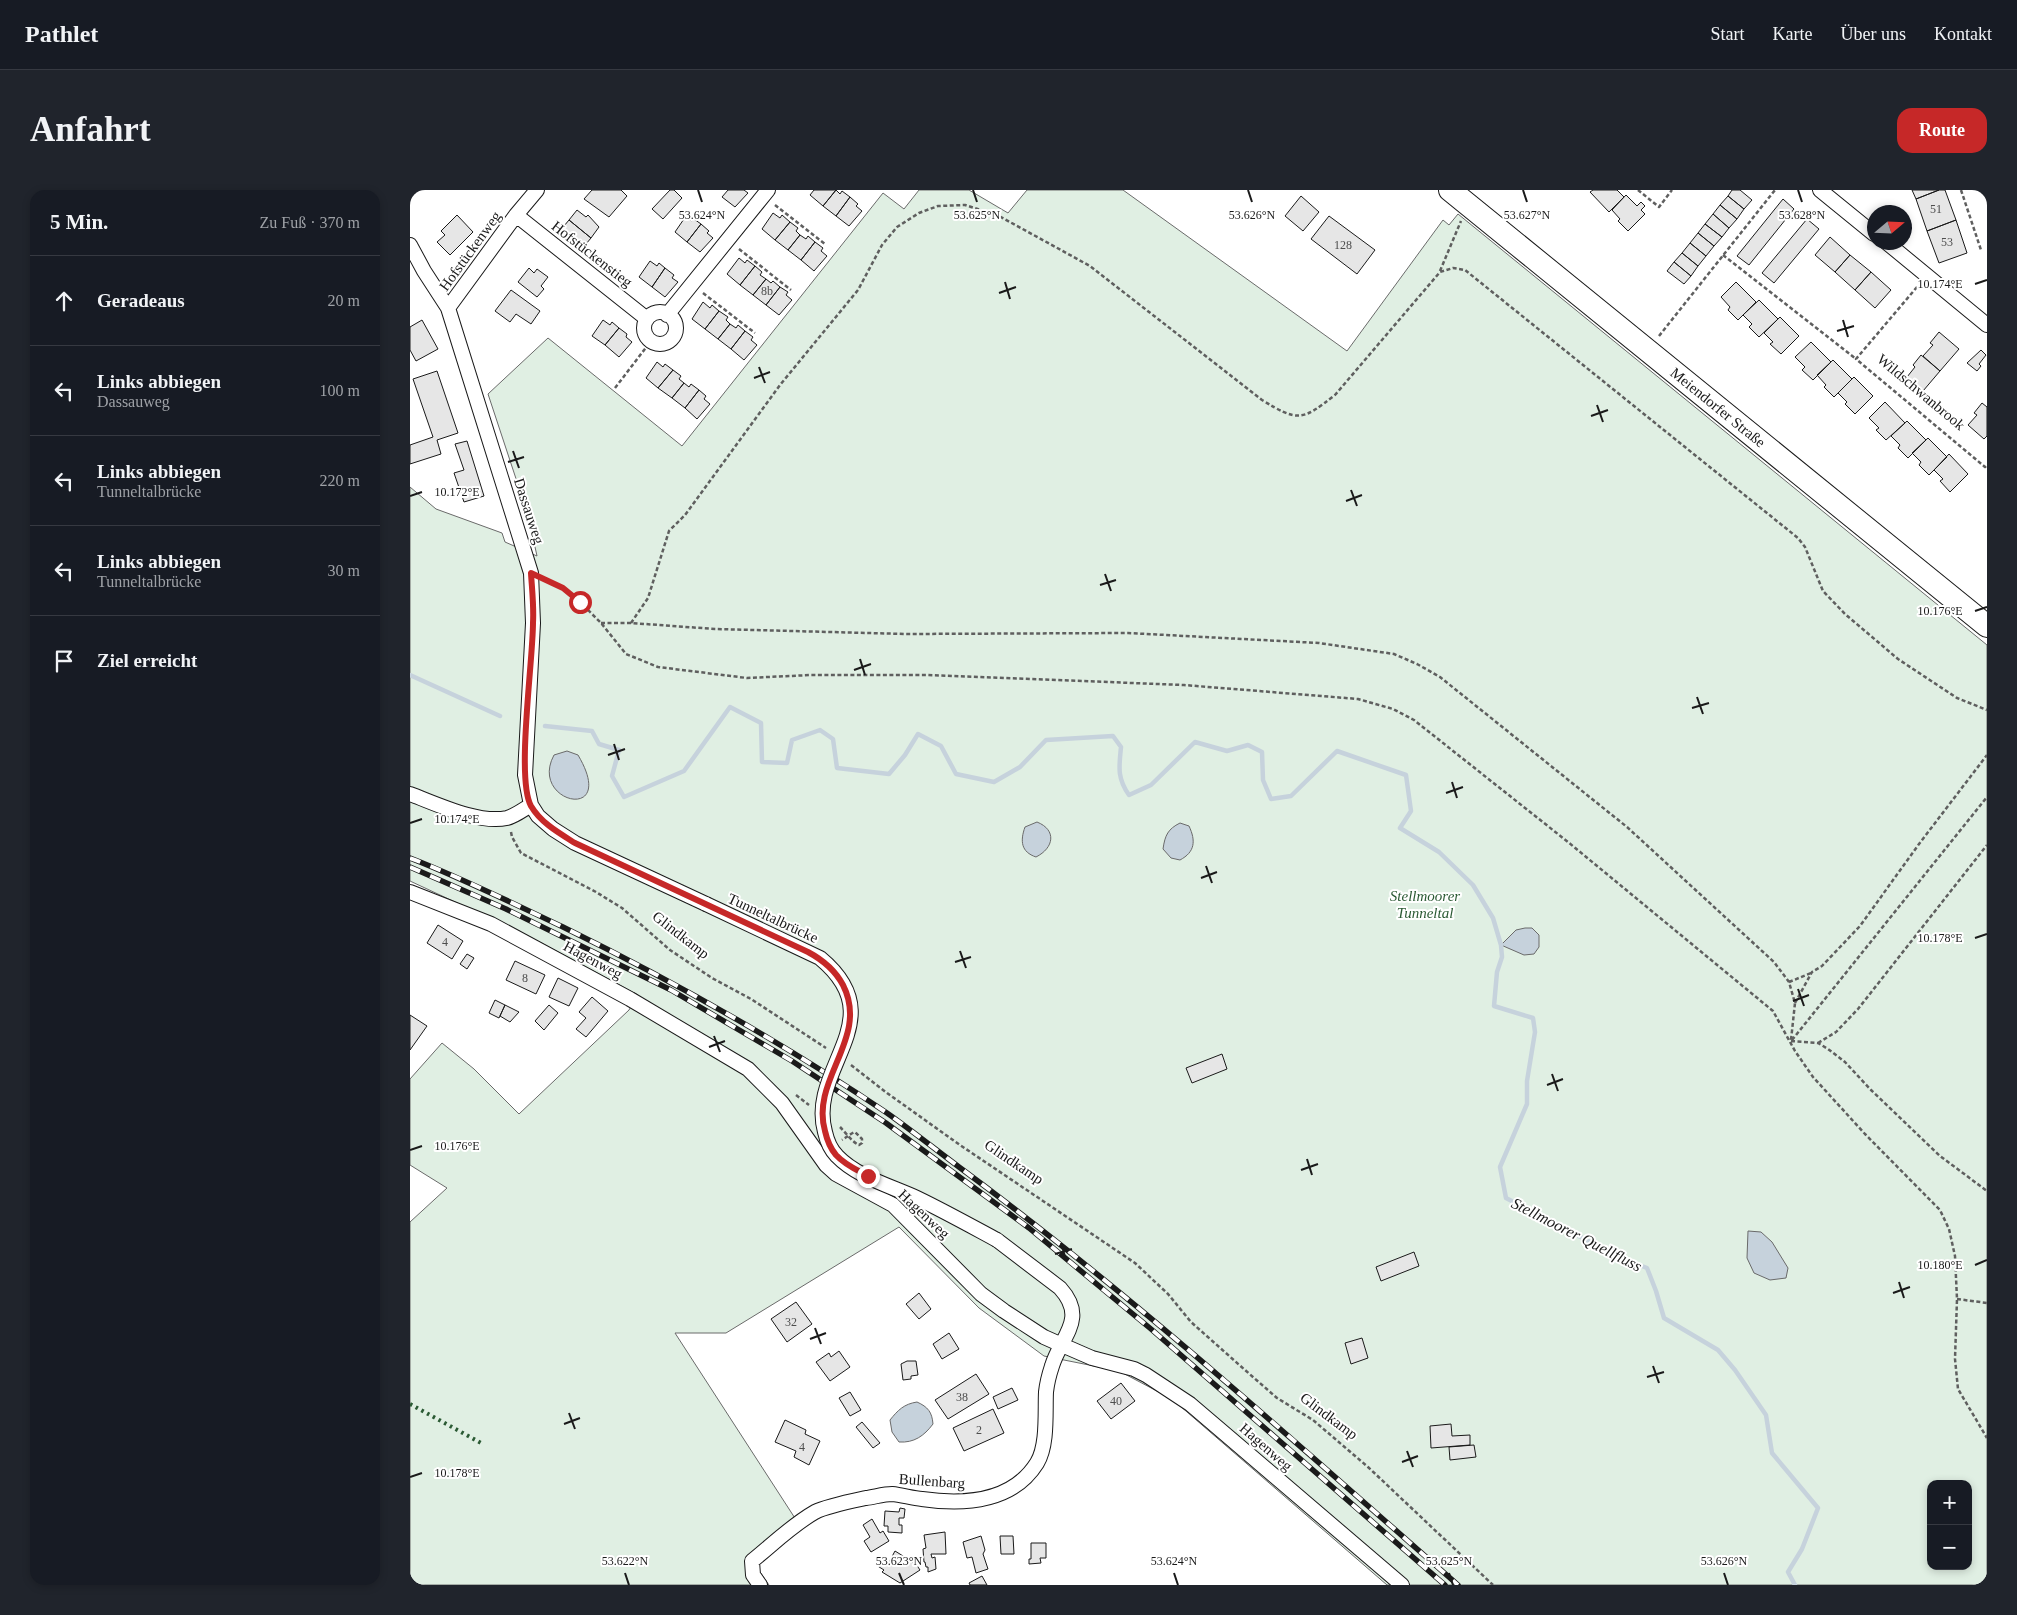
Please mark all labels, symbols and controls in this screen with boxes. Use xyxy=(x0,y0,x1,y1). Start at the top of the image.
text: Pathlet xyxy=(25,21,98,47)
text: Start xyxy=(1711,24,1745,44)
text: Karte xyxy=(1773,24,1813,44)
text: Über uns xyxy=(1841,24,1906,44)
text: Kontakt xyxy=(1934,24,1992,44)
button: Route xyxy=(1897,108,1987,153)
text: Anfahrt xyxy=(30,110,151,149)
house number: 51 xyxy=(1930,202,1942,216)
north arrow xyxy=(1867,205,1912,250)
street label: Hofstückenweg xyxy=(436,208,504,294)
text: 53.624°N xyxy=(679,208,726,222)
text: 53.625°N xyxy=(954,208,1001,222)
text: 53.626°N xyxy=(1229,208,1276,222)
text: 53.627°N xyxy=(1504,208,1551,222)
text: 53.628°N xyxy=(1779,208,1826,222)
text: 5 Min. xyxy=(50,210,108,234)
text: Zu Fuß · 370 m xyxy=(260,214,360,231)
street label: Hofstückenstieg xyxy=(549,218,636,291)
house number: 53 xyxy=(1941,235,1953,249)
house number: 128 xyxy=(1334,238,1352,252)
text: 10.174°E xyxy=(1917,277,1963,291)
house number: 8b xyxy=(761,284,773,298)
icon: ahead xyxy=(50,287,78,315)
text: Geradeaus xyxy=(97,290,185,311)
text: 20 m xyxy=(328,292,360,309)
street label: Wildschwanbrook xyxy=(1874,351,1968,434)
street label: Meiendorfer Straße xyxy=(1667,364,1769,451)
text: Links abbiegen xyxy=(97,371,221,392)
icon: left xyxy=(50,377,78,405)
text: 100 m xyxy=(320,382,360,399)
text: Dassauweg xyxy=(97,393,170,410)
text: Links abbiegen xyxy=(97,461,221,482)
icon: left xyxy=(50,467,78,495)
text: 220 m xyxy=(320,472,360,489)
street label: Dassauweg xyxy=(511,476,547,546)
text: Tunneltalbrücke xyxy=(97,483,201,500)
text: 10.172°E xyxy=(434,485,480,499)
text: Links abbiegen xyxy=(97,551,221,572)
icon: left xyxy=(50,557,78,585)
text: 30 m xyxy=(328,562,360,579)
text: Tunneltalbrücke xyxy=(97,573,201,590)
route start xyxy=(569,591,592,614)
text: 10.176°E xyxy=(1917,604,1963,618)
icon: arrive xyxy=(50,647,78,675)
text: Ziel erreicht xyxy=(97,650,197,671)
text: 10.174°E xyxy=(434,812,480,826)
park label: Stellmoorer Tunneltal xyxy=(1390,888,1460,921)
street label: Tunneltalbrücke xyxy=(725,890,821,946)
street label: Glindkamp xyxy=(649,908,713,962)
text: 10.178°E xyxy=(1917,931,1963,945)
house number: 4 xyxy=(442,935,448,949)
street label: Hagenweg xyxy=(561,938,626,982)
house number: 8 xyxy=(522,971,528,985)
street label: Glindkamp xyxy=(982,1136,1046,1188)
text: 10.176°E xyxy=(434,1139,480,1153)
route end xyxy=(857,1165,880,1188)
street label: Hagenweg xyxy=(895,1186,953,1242)
water label: Stellmoorer Quellfluss xyxy=(1508,1194,1645,1276)
text: 10.180°E xyxy=(1917,1258,1963,1272)
house number: 32 xyxy=(785,1315,797,1329)
street label: Glindkamp xyxy=(1297,1389,1361,1443)
house number: 38 xyxy=(956,1390,968,1404)
house number: 40 xyxy=(1110,1394,1122,1408)
street label: Hagenweg xyxy=(1237,1420,1296,1474)
house number: 2 xyxy=(976,1423,982,1437)
house number: 4 xyxy=(799,1440,805,1454)
text: 10.178°E xyxy=(434,1466,480,1480)
street label: Bullenbarg xyxy=(898,1471,966,1491)
map controls xyxy=(1927,1480,1972,1570)
button: + xyxy=(1927,1480,1972,1525)
button: − xyxy=(1927,1525,1972,1570)
text: 53.622°N xyxy=(602,1554,649,1568)
text: 53.623°N xyxy=(876,1554,923,1568)
text: 53.624°N xyxy=(1151,1554,1198,1568)
text: 53.625°N xyxy=(1426,1554,1473,1568)
text: 53.626°N xyxy=(1701,1554,1748,1568)

